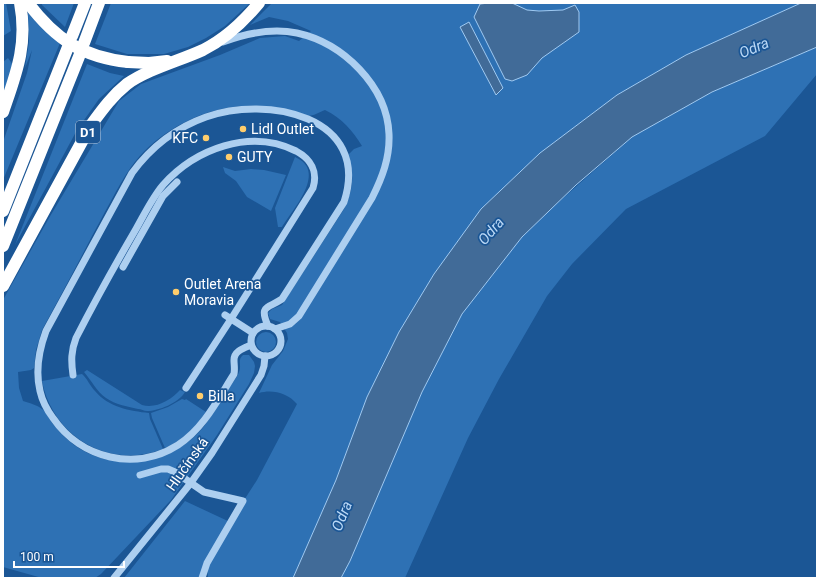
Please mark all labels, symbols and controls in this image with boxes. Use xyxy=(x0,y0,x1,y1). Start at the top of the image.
water label: Odra xyxy=(736,34,772,62)
road number: D1 xyxy=(76,121,100,143)
place label: Lidl Outlet xyxy=(251,121,314,137)
marker: Lidl Outlet xyxy=(238,124,248,134)
place label: KFC xyxy=(172,130,198,146)
marker: KFC xyxy=(201,133,211,143)
place label: GUTY xyxy=(237,149,273,165)
marker: GUTY xyxy=(224,152,234,162)
water label: Odra xyxy=(474,213,508,249)
place label: Outlet Arena Moravia xyxy=(184,276,261,308)
marker: Outlet Arena Moravia xyxy=(171,287,181,297)
place label: Billa xyxy=(208,388,235,404)
marker: Billa xyxy=(195,391,205,401)
street label: Hlučínská xyxy=(163,434,211,494)
water label: Odra xyxy=(328,498,356,534)
scale bar xyxy=(14,543,124,569)
text: 100 m xyxy=(20,550,54,564)

